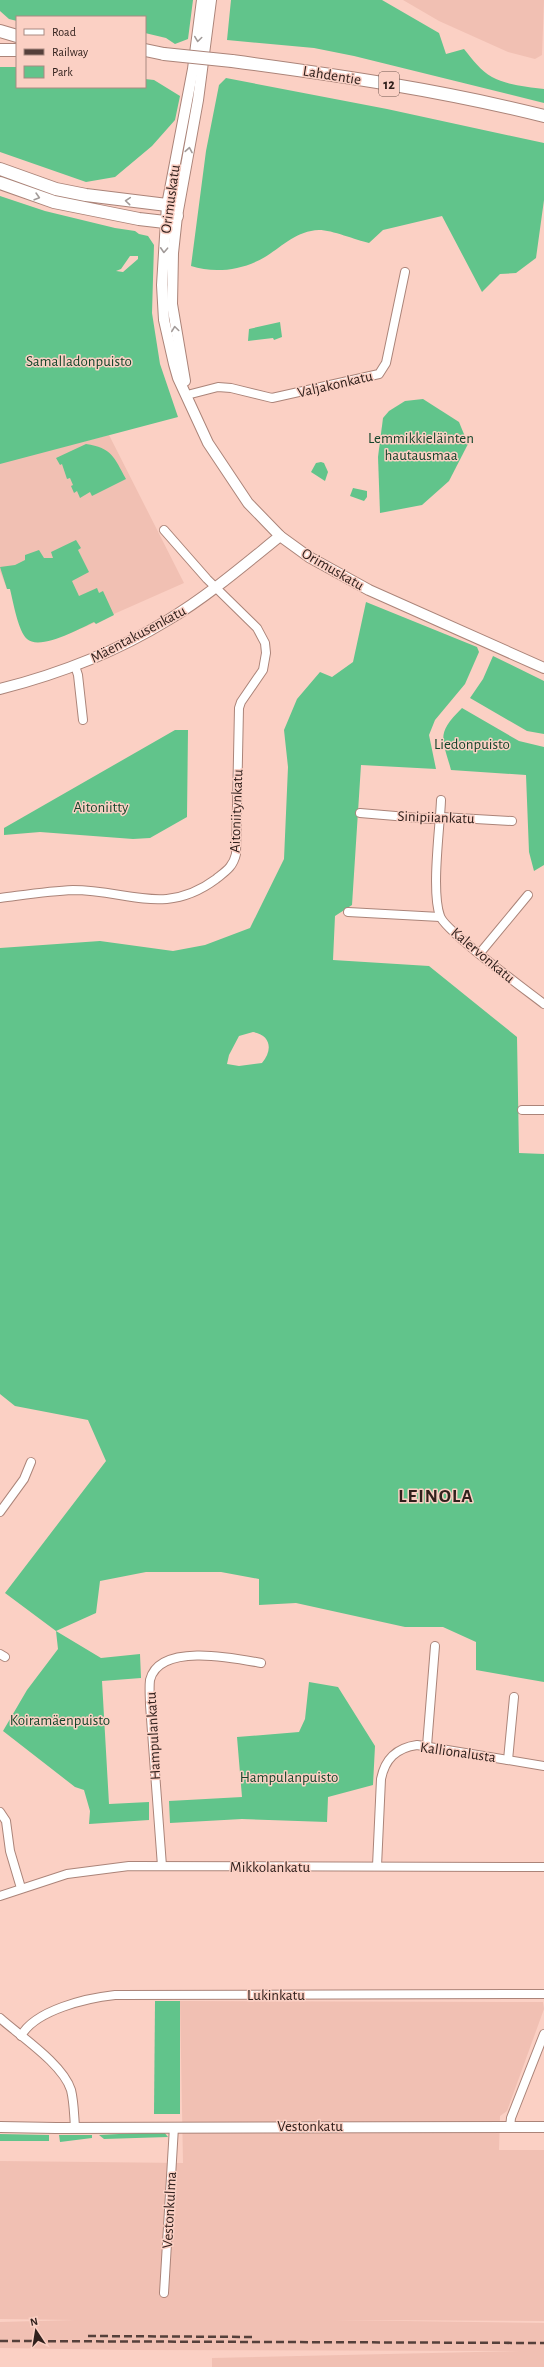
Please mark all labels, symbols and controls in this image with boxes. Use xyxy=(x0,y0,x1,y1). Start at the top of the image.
legend xyxy=(16,16,146,88)
text: Road xyxy=(52,26,76,38)
one-way arrow xyxy=(193,36,202,42)
text: Railway xyxy=(52,46,88,59)
street label: Lahdentie xyxy=(302,63,362,88)
text: Park xyxy=(52,66,73,78)
road number: 12 xyxy=(379,72,399,96)
one-way arrow xyxy=(184,146,193,153)
street label: Orimuskatu xyxy=(158,163,183,234)
one-way arrow xyxy=(33,192,40,201)
one-way arrow xyxy=(125,197,132,206)
one-way arrow xyxy=(159,247,168,253)
one-way arrow xyxy=(171,326,180,332)
park label: Samalladonpuisto xyxy=(26,354,132,369)
street label: Valjakonkatu xyxy=(296,368,374,400)
park label: Lemmikkieläinten hautausmaa xyxy=(368,431,474,463)
street label: Orimuskatu xyxy=(299,546,367,593)
street label: Mäentakusenkatu xyxy=(88,603,189,666)
park label: Liedonpuisto xyxy=(434,737,510,752)
street label: Aitoniitynkatu xyxy=(228,768,245,853)
park label: Aitoniitty xyxy=(73,800,129,815)
street label: Sinipiiankatu xyxy=(397,809,475,826)
street label: Kalervonkatu xyxy=(448,925,517,986)
district label: LEINOLA xyxy=(398,1487,474,1506)
street label: Hampulankatu xyxy=(144,1691,163,1780)
park label: Koiramäenpuisto xyxy=(10,1713,110,1728)
street label: Kallionalusta xyxy=(419,1740,497,1765)
park label: Hampulanpuisto xyxy=(240,1770,338,1785)
street label: Mikkolankatu xyxy=(230,1860,311,1875)
street label: Lukinkatu xyxy=(247,1988,305,2003)
street label: Vestonkatu xyxy=(277,2119,343,2134)
street label: Vestonkulma xyxy=(160,2171,179,2249)
north arrow xyxy=(16,2311,56,2351)
text: N xyxy=(29,2316,39,2328)

